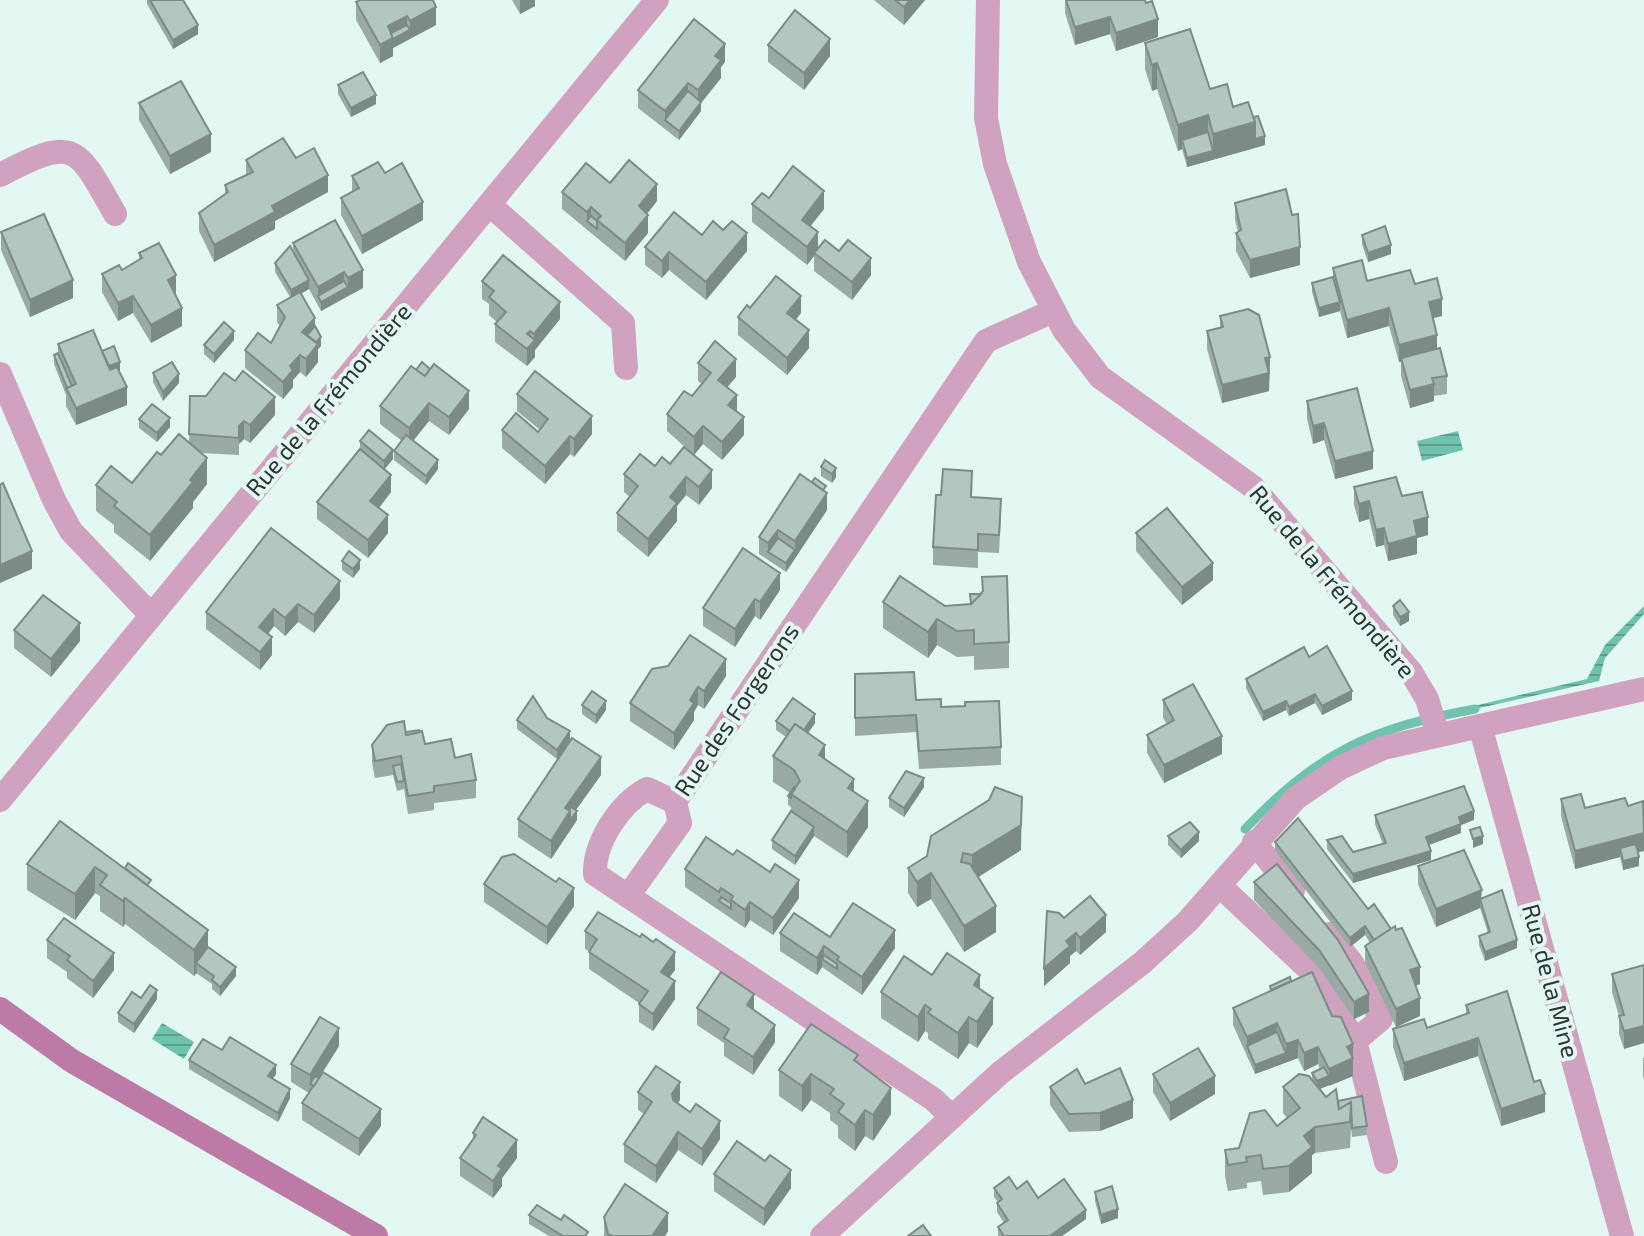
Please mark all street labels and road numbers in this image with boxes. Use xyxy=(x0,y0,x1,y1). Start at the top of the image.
street label: Rue de la Frémondière xyxy=(239,297,417,501)
street label: Rue de la Frémondière xyxy=(1244,479,1422,683)
street label: Rue des Forgerons xyxy=(667,617,804,801)
street label: Rue de la Mine xyxy=(1517,900,1586,1061)

